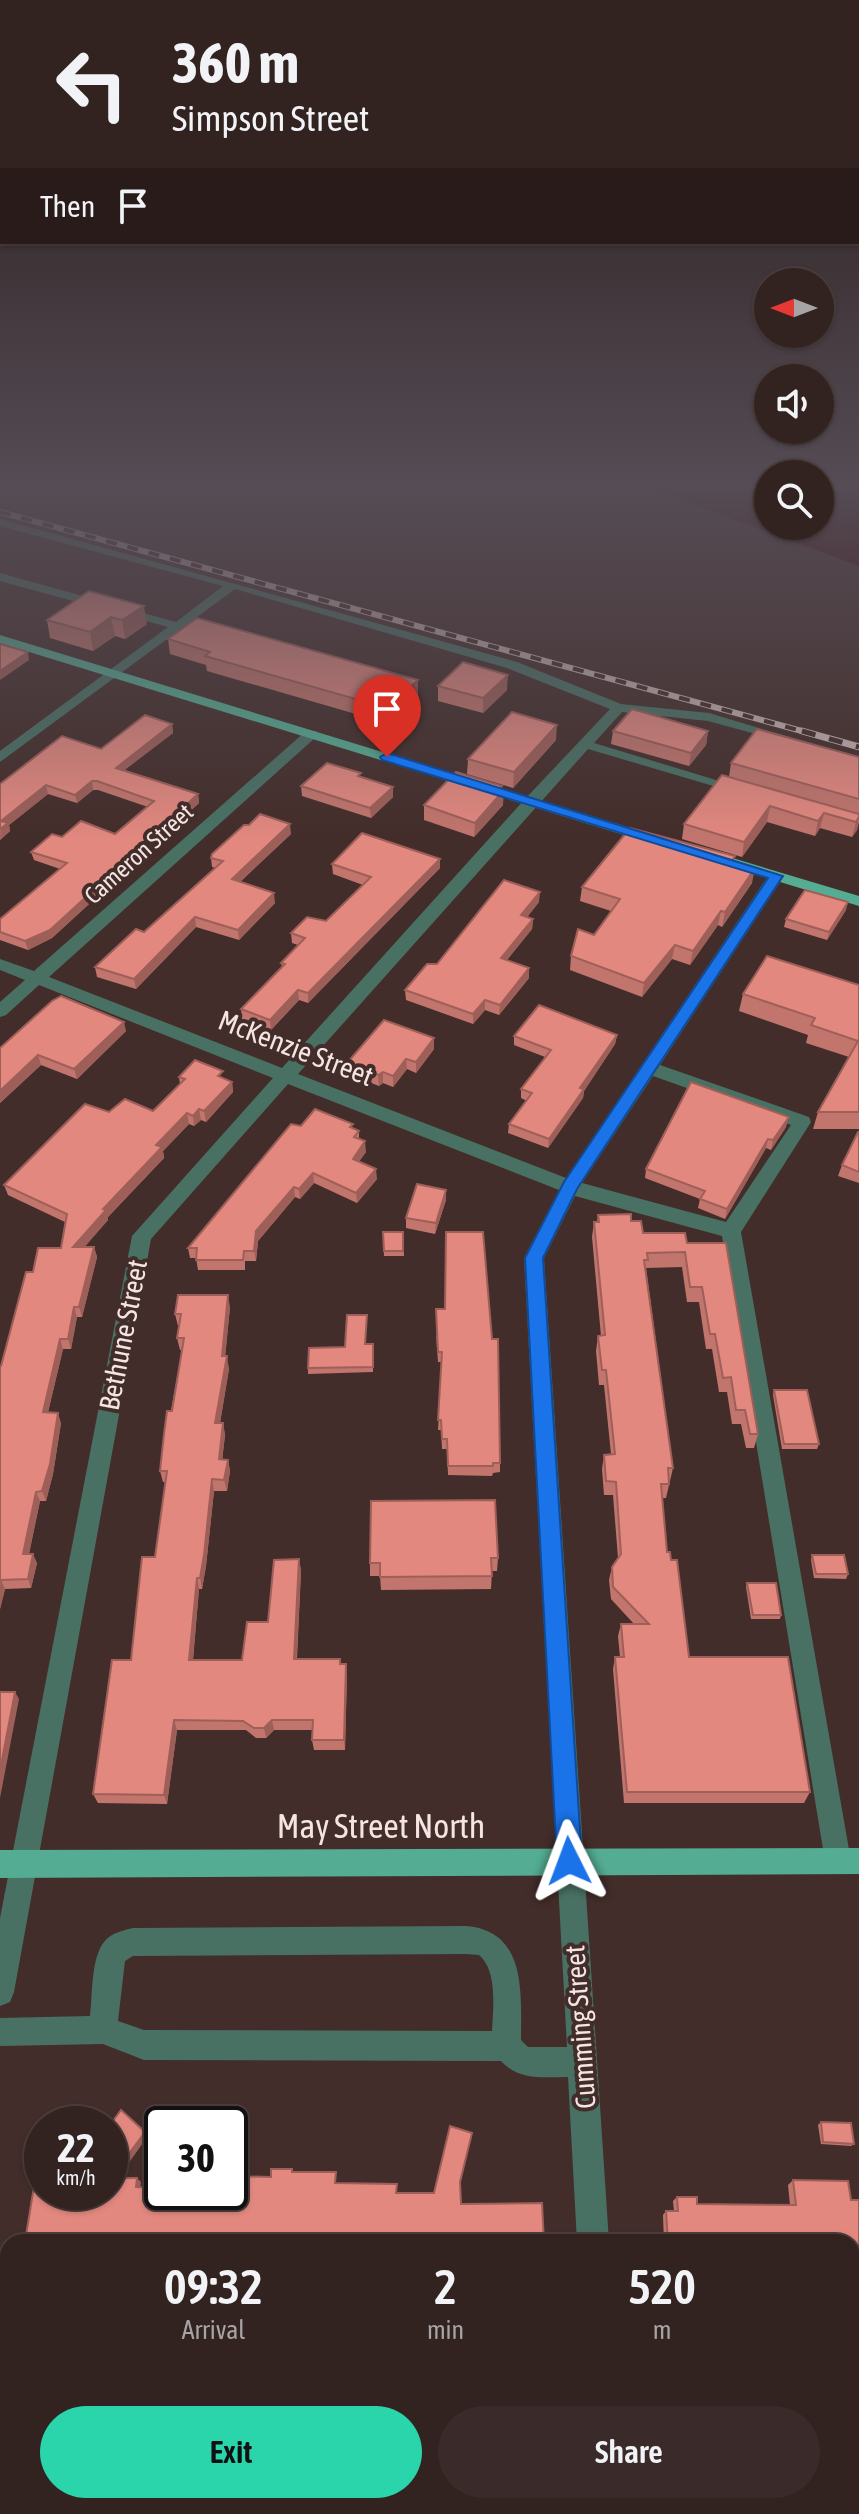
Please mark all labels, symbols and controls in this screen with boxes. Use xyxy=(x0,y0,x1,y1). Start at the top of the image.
text: 360 m xyxy=(172,31,299,95)
icon: left xyxy=(40,32,144,136)
text: Simpson Street xyxy=(172,97,369,139)
icon: arrive xyxy=(111,184,155,228)
text: Then xyxy=(40,189,95,223)
north arrow xyxy=(754,268,834,348)
map controls xyxy=(754,268,834,540)
button: sound xyxy=(754,364,834,444)
button: search xyxy=(754,460,834,540)
pin xyxy=(353,675,421,757)
icon: arrive xyxy=(365,687,409,731)
street label: Cameron Street xyxy=(79,798,198,909)
street label: McKenzie Street xyxy=(214,1004,378,1092)
street label: Bethune Street xyxy=(93,1257,153,1413)
street label: May Street North xyxy=(277,1806,485,1845)
position arrow xyxy=(527,1819,611,1903)
street label: Cumming Street xyxy=(558,1944,602,2110)
speed limit sign: 30 xyxy=(144,2106,248,2210)
text: 22 xyxy=(57,2125,95,2170)
text: km/h xyxy=(56,2166,96,2189)
text: 09:32 xyxy=(164,2259,263,2314)
text: 2 xyxy=(434,2259,457,2314)
text: 520 xyxy=(628,2259,696,2314)
text: Arrival xyxy=(182,2315,245,2345)
text: min xyxy=(427,2315,464,2345)
text: m xyxy=(653,2315,671,2345)
button: Exit xyxy=(40,2406,422,2498)
button: Share xyxy=(438,2406,820,2498)

